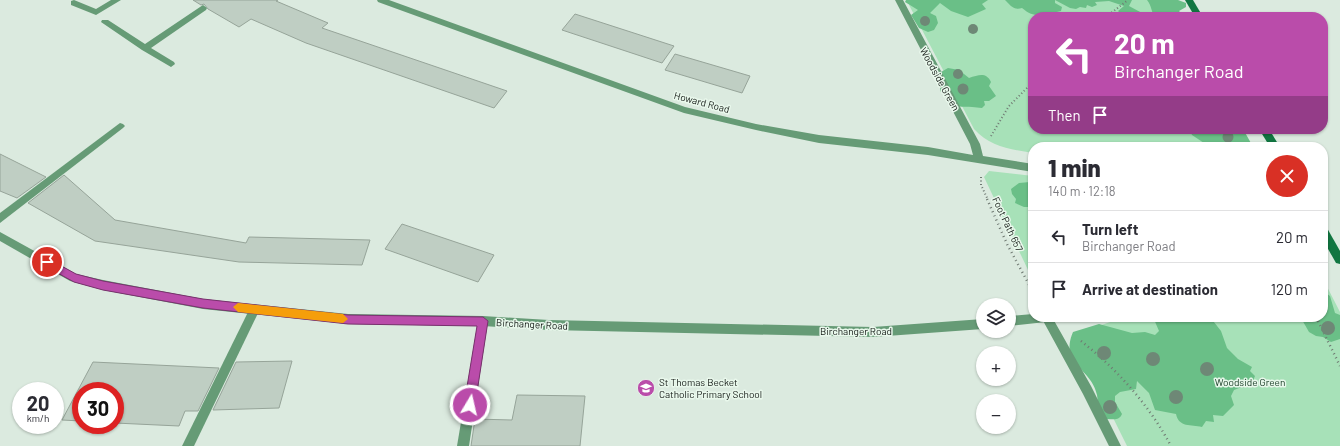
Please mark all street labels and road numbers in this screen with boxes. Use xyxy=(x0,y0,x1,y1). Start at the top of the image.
street label: Woodside Green xyxy=(918,45,962,113)
street label: Howard Road xyxy=(673,89,731,115)
street label: Foot Path 657 xyxy=(990,195,1026,253)
street label: Birchanger Road xyxy=(496,316,568,332)
street label: Birchanger Road xyxy=(820,325,892,337)

